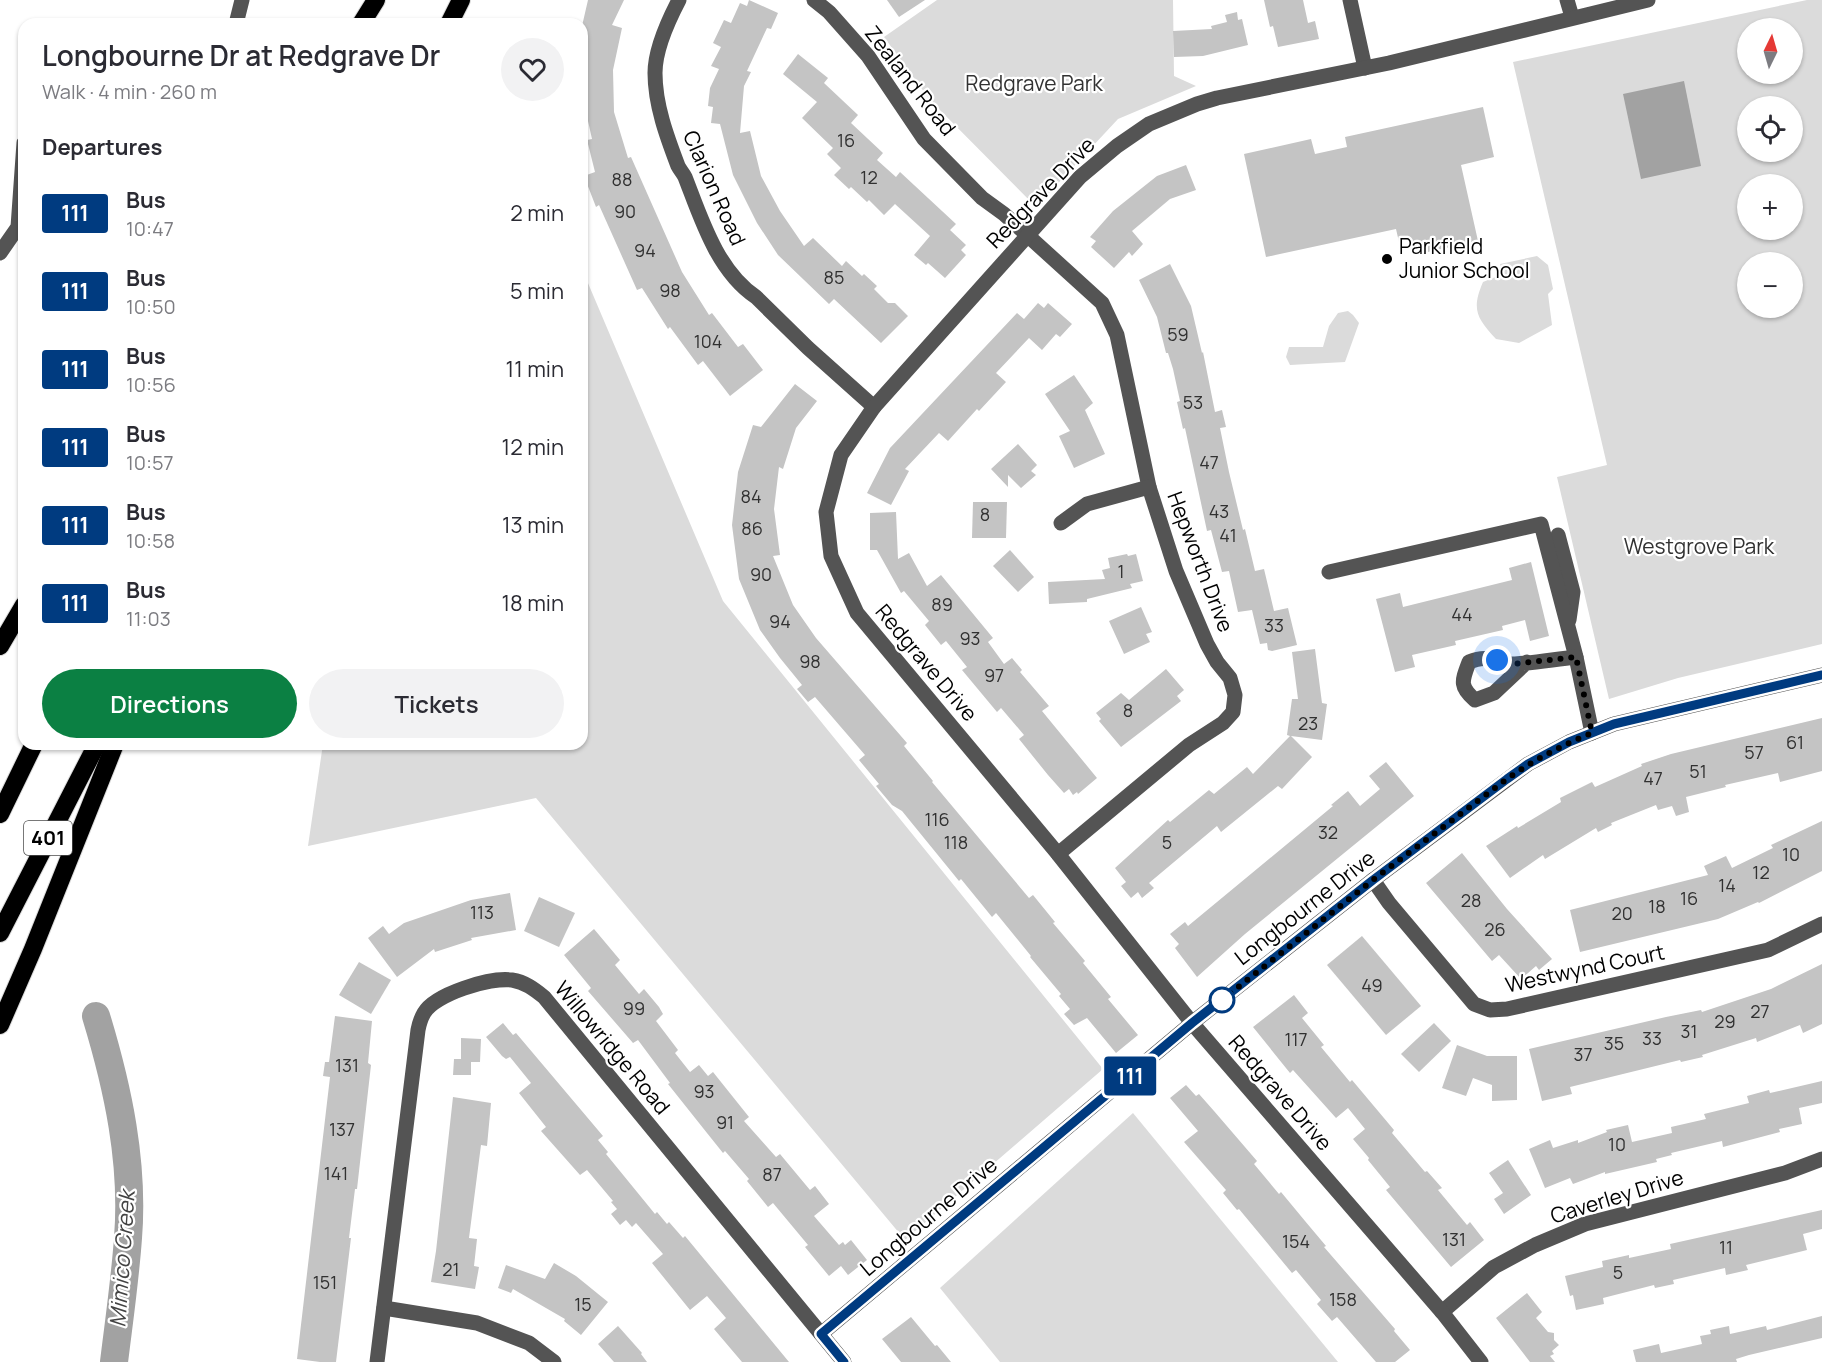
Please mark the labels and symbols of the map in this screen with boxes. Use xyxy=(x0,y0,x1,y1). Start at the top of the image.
north arrow xyxy=(1737,18,1803,84)
street label: Zealand Road xyxy=(859,20,962,141)
park label: Redgrave Park xyxy=(965,69,1103,97)
street label: Clarion Road xyxy=(677,126,753,249)
house number: 16 xyxy=(837,128,855,152)
street label: Redgrave Drive xyxy=(980,131,1101,254)
house number: 12 xyxy=(860,165,878,189)
house number: 88 xyxy=(612,167,632,191)
house number: 90 xyxy=(614,199,636,223)
place label: Parkfield Junior School xyxy=(1399,232,1530,284)
house number: 94 xyxy=(634,238,656,262)
marker: Parkfield Junior School xyxy=(1380,252,1394,266)
house number: 85 xyxy=(824,265,844,289)
house number: 98 xyxy=(659,278,681,302)
house number: 59 xyxy=(1167,322,1189,346)
house number: 104 xyxy=(694,329,722,353)
house number: 53 xyxy=(1183,390,1203,414)
house number: 47 xyxy=(1199,450,1219,474)
house number: 84 xyxy=(740,484,762,508)
street label: Hepworth Drive xyxy=(1161,487,1241,636)
house number: 43 xyxy=(1209,499,1229,523)
house number: 8 xyxy=(980,502,990,526)
house number: 86 xyxy=(741,516,763,540)
house number: 41 xyxy=(1219,523,1237,547)
park label: Westgrove Park xyxy=(1624,532,1775,560)
house number: 1 xyxy=(1117,559,1125,583)
house number: 90 xyxy=(750,562,772,586)
house number: 89 xyxy=(931,592,953,616)
street label: Redgrave Drive xyxy=(870,598,984,727)
house number: 44 xyxy=(1451,602,1473,626)
house number: 94 xyxy=(769,609,791,633)
house number: 33 xyxy=(1264,613,1284,637)
house number: 93 xyxy=(959,626,981,650)
your location xyxy=(1482,645,1512,675)
house number: 98 xyxy=(799,649,821,673)
house number: 97 xyxy=(984,663,1004,687)
house number: 8 xyxy=(1123,698,1133,722)
house number: 23 xyxy=(1298,711,1318,735)
house number: 61 xyxy=(1786,730,1804,754)
house number: 57 xyxy=(1744,740,1764,764)
house number: 51 xyxy=(1689,759,1707,783)
house number: 47 xyxy=(1643,766,1663,790)
house number: 116 xyxy=(924,807,950,831)
house number: 32 xyxy=(1318,820,1338,844)
road number: 401 xyxy=(24,821,72,855)
house number: 118 xyxy=(944,830,968,854)
house number: 5 xyxy=(1162,830,1172,854)
house number: 10 xyxy=(1782,842,1800,866)
street label: Longbourne Drive xyxy=(1228,844,1380,971)
house number: 12 xyxy=(1752,860,1770,884)
house number: 14 xyxy=(1718,873,1736,897)
house number: 16 xyxy=(1680,886,1698,910)
house number: 28 xyxy=(1461,888,1481,912)
house number: 18 xyxy=(1648,894,1666,918)
house number: 113 xyxy=(470,900,494,924)
house number: 20 xyxy=(1611,901,1633,925)
house number: 26 xyxy=(1484,917,1506,941)
street label: Westwynd Court xyxy=(1503,937,1667,999)
house number: 49 xyxy=(1361,973,1383,997)
street label: Willowridge Road xyxy=(549,975,677,1120)
unlabelled marker xyxy=(1209,987,1235,1013)
house number: 99 xyxy=(623,996,645,1020)
house number: 27 xyxy=(1750,999,1770,1023)
house number: 29 xyxy=(1714,1009,1736,1033)
house number: 31 xyxy=(1681,1019,1697,1043)
house number: 33 xyxy=(1642,1026,1662,1050)
house number: 117 xyxy=(1284,1027,1308,1051)
street label: Redgrave Drive xyxy=(1223,1029,1339,1156)
house number: 35 xyxy=(1604,1031,1624,1055)
house number: 37 xyxy=(1574,1042,1593,1066)
house number: 131 xyxy=(335,1053,359,1077)
line badge: 111 xyxy=(1096,1056,1164,1096)
house number: 93 xyxy=(693,1079,715,1103)
house number: 91 xyxy=(716,1110,734,1134)
house number: 137 xyxy=(329,1117,355,1141)
house number: 10 xyxy=(1608,1132,1626,1156)
street label: Longbourne Drive xyxy=(854,1151,1003,1282)
house number: 141 xyxy=(324,1161,348,1185)
house number: 87 xyxy=(762,1162,782,1186)
street label: Caverley Drive xyxy=(1547,1163,1687,1230)
water label: Mimico Creek xyxy=(102,1187,142,1328)
house number: 131 xyxy=(1442,1227,1466,1251)
house number: 154 xyxy=(1282,1229,1310,1253)
house number: 11 xyxy=(1719,1235,1733,1259)
house number: 21 xyxy=(442,1257,460,1281)
house number: 5 xyxy=(1613,1260,1623,1284)
house number: 151 xyxy=(313,1270,337,1294)
house number: 158 xyxy=(1329,1287,1357,1311)
house number: 15 xyxy=(574,1292,592,1316)

